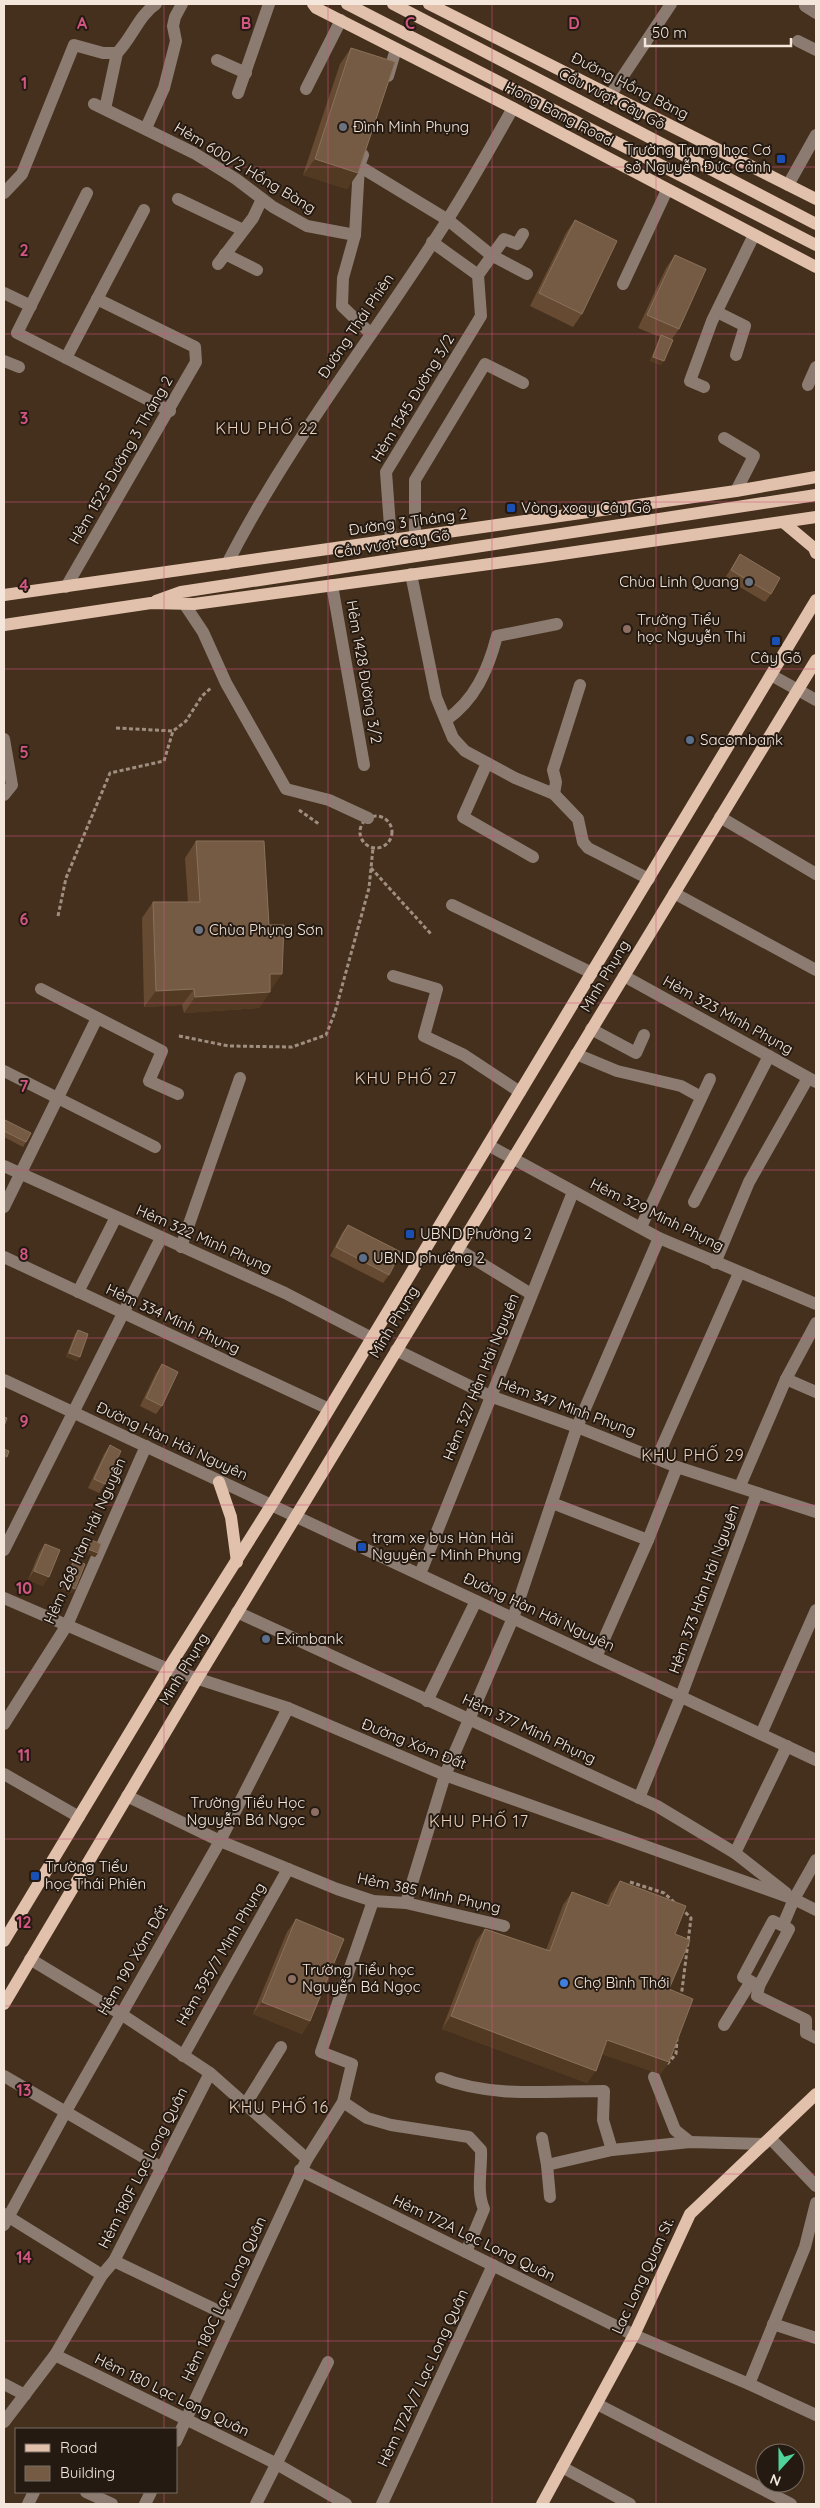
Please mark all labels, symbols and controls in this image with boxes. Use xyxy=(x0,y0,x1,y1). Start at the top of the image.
text: A xyxy=(77,13,88,33)
text: B xyxy=(241,13,251,33)
text: C xyxy=(405,13,415,33)
text: D xyxy=(568,13,580,33)
scale bar xyxy=(645,15,791,47)
text: 50 m xyxy=(652,23,687,42)
street label: Đường Hồng Bàng xyxy=(568,48,692,123)
street label: Cầu vượt Cây Gõ xyxy=(556,64,669,134)
text: 1 xyxy=(21,73,27,93)
street label: Hong Bang Road xyxy=(502,77,617,150)
place label: Đình Minh Phụng xyxy=(353,117,469,136)
street label: Hẻm 600/2 Hồng Bàng xyxy=(171,118,320,217)
marker: Đình Minh Phụng xyxy=(337,121,349,133)
place label: Trường Trung học Cơ sở Nguyễn Đức Cảnh xyxy=(624,140,771,176)
marker: Trường Trung học Cơ sở Nguyễn Đức Cảnh xyxy=(775,153,787,165)
text: 2 xyxy=(19,240,29,260)
street label: Đường Thái Phiên xyxy=(314,270,398,382)
street label: Hẻm 1545 Đường 3/2 xyxy=(367,330,458,465)
street label: Hẻm 1525 Đường 3 Tháng 2 xyxy=(65,372,177,547)
text: 3 xyxy=(20,408,28,428)
district label: KHU PHỐ 22 xyxy=(215,417,319,438)
place label: Vòng xoay Cây Gõ xyxy=(521,498,651,517)
marker: Vòng xoay Cây Gõ xyxy=(505,502,517,514)
street label: Đường 3 Tháng 2 xyxy=(347,504,468,539)
street label: Cầu vượt Cây Gõ xyxy=(333,525,451,562)
place label: Chùa Linh Quang xyxy=(619,572,739,591)
text: 4 xyxy=(19,575,29,595)
marker: Chùa Linh Quang xyxy=(743,576,755,588)
street label: Hẻm 1428 Đường 3/2 xyxy=(343,599,386,745)
place label: Trường Tiểu học Nguyễn Thi xyxy=(637,610,746,646)
marker: Trường Tiểu học Nguyễn Thi xyxy=(621,623,633,635)
marker: Cây Gõ xyxy=(770,635,782,647)
place label: Cây Gõ xyxy=(751,648,802,667)
place label: Sacombank xyxy=(700,730,783,749)
marker: Sacombank xyxy=(684,734,696,746)
text: 5 xyxy=(19,742,29,762)
text: 6 xyxy=(20,909,29,929)
place label: Chùa Phụng Sơn xyxy=(209,920,323,939)
marker: Chùa Phụng Sơn xyxy=(193,924,205,936)
street label: Minh Phụng xyxy=(576,936,634,1015)
street label: Hẻm 323 Minh Phụng xyxy=(660,971,797,1058)
district label: KHU PHỐ 27 xyxy=(355,1067,457,1088)
text: 7 xyxy=(20,1076,29,1096)
street label: Hẻm 329 Minh Phụng xyxy=(587,1174,727,1255)
street label: Hẻm 322 Minh Phụng xyxy=(133,1200,275,1277)
place label: UBND Phường 2 xyxy=(420,1224,532,1243)
marker: UBND Phường 2 xyxy=(404,1228,416,1240)
text: 8 xyxy=(20,1244,29,1264)
place label: UBND phường 2 xyxy=(373,1248,485,1267)
marker: UBND phường 2 xyxy=(357,1252,369,1264)
street label: Hẻm 334 Minh Phụng xyxy=(103,1279,243,1358)
street label: Minh Phụng xyxy=(365,1282,423,1361)
street label: Hẻm 327 Hàn Hải Nguyên xyxy=(438,1290,523,1463)
street label: Hẻm 347 Minh Phụng xyxy=(496,1373,639,1440)
street label: Đường Hàn Hải Nguyên xyxy=(94,1397,251,1484)
text: 9 xyxy=(19,1411,29,1431)
district label: KHU PHỐ 29 xyxy=(641,1444,745,1465)
street label: Hẻm 268 Hàn Hải Nguyên xyxy=(39,1455,130,1627)
street label: Hẻm 373 Hàn Hải Nguyên xyxy=(664,1502,743,1676)
place label: trạm xe bus Hàn Hải Nguyên - Minh Phụng xyxy=(372,1528,521,1564)
marker: trạm xe bus Hàn Hải Nguyên - Minh Phụng xyxy=(356,1541,368,1553)
street label: Đường Hàn Hải Nguyên xyxy=(461,1568,618,1655)
text: 10 xyxy=(16,1578,32,1598)
street label: Minh Phụng xyxy=(155,1629,213,1708)
place label: Eximbank xyxy=(276,1629,344,1648)
marker: Eximbank xyxy=(260,1633,272,1645)
street label: Hẻm 377 Minh Phụng xyxy=(459,1689,599,1768)
street label: Đường Xóm Đất xyxy=(359,1714,469,1773)
text: 11 xyxy=(18,1745,30,1765)
place label: Trường Tiểu Học Nguyễn Bá Ngọc xyxy=(187,1793,305,1829)
marker: Trường Tiểu Học Nguyễn Bá Ngọc xyxy=(309,1806,321,1818)
district label: KHU PHỐ 17 xyxy=(429,1810,529,1831)
place label: Trường Tiểu học Thái Phiên xyxy=(45,1857,146,1893)
street label: Hẻm 385 Minh Phụng xyxy=(356,1868,503,1917)
marker: Trường Tiểu học Thái Phiên xyxy=(29,1870,41,1882)
street label: Hẻm 395/7 Minh Phụng xyxy=(172,1879,269,2029)
street label: Hẻm 190 Xóm Đất xyxy=(93,1901,172,2019)
text: 12 xyxy=(16,1912,32,1932)
place label: Trường Tiểu học Nguyễn Bá Ngọc xyxy=(302,1960,421,1996)
marker: Trường Tiểu học Nguyễn Bá Ngọc xyxy=(286,1973,298,1985)
place label: Chợ Bình Thới xyxy=(574,1973,670,1992)
marker: Chợ Bình Thới xyxy=(558,1977,570,1989)
text: 13 xyxy=(17,2080,31,2100)
street label: Hẻm 180F Lạc Long Quân xyxy=(94,2084,191,2251)
district label: KHU PHỐ 16 xyxy=(229,2096,329,2117)
street label: Hẻm 172A Lạc Long Quân xyxy=(390,2190,559,2285)
street label: Hẻm 180C Lạc Long Quân xyxy=(177,2213,270,2384)
street label: Lac Long Quan St. xyxy=(607,2215,678,2337)
text: 14 xyxy=(16,2247,32,2267)
street label: Hẻm 172A/7 Lạc Long Quân xyxy=(373,2286,472,2470)
street label: Hẻm 180 Lạc Long Quân xyxy=(92,2349,253,2440)
legend xyxy=(15,2428,178,2493)
text: Road xyxy=(60,2438,97,2457)
north arrow xyxy=(755,2443,805,2493)
text: Building xyxy=(60,2463,115,2482)
text: N xyxy=(767,2470,783,2490)

